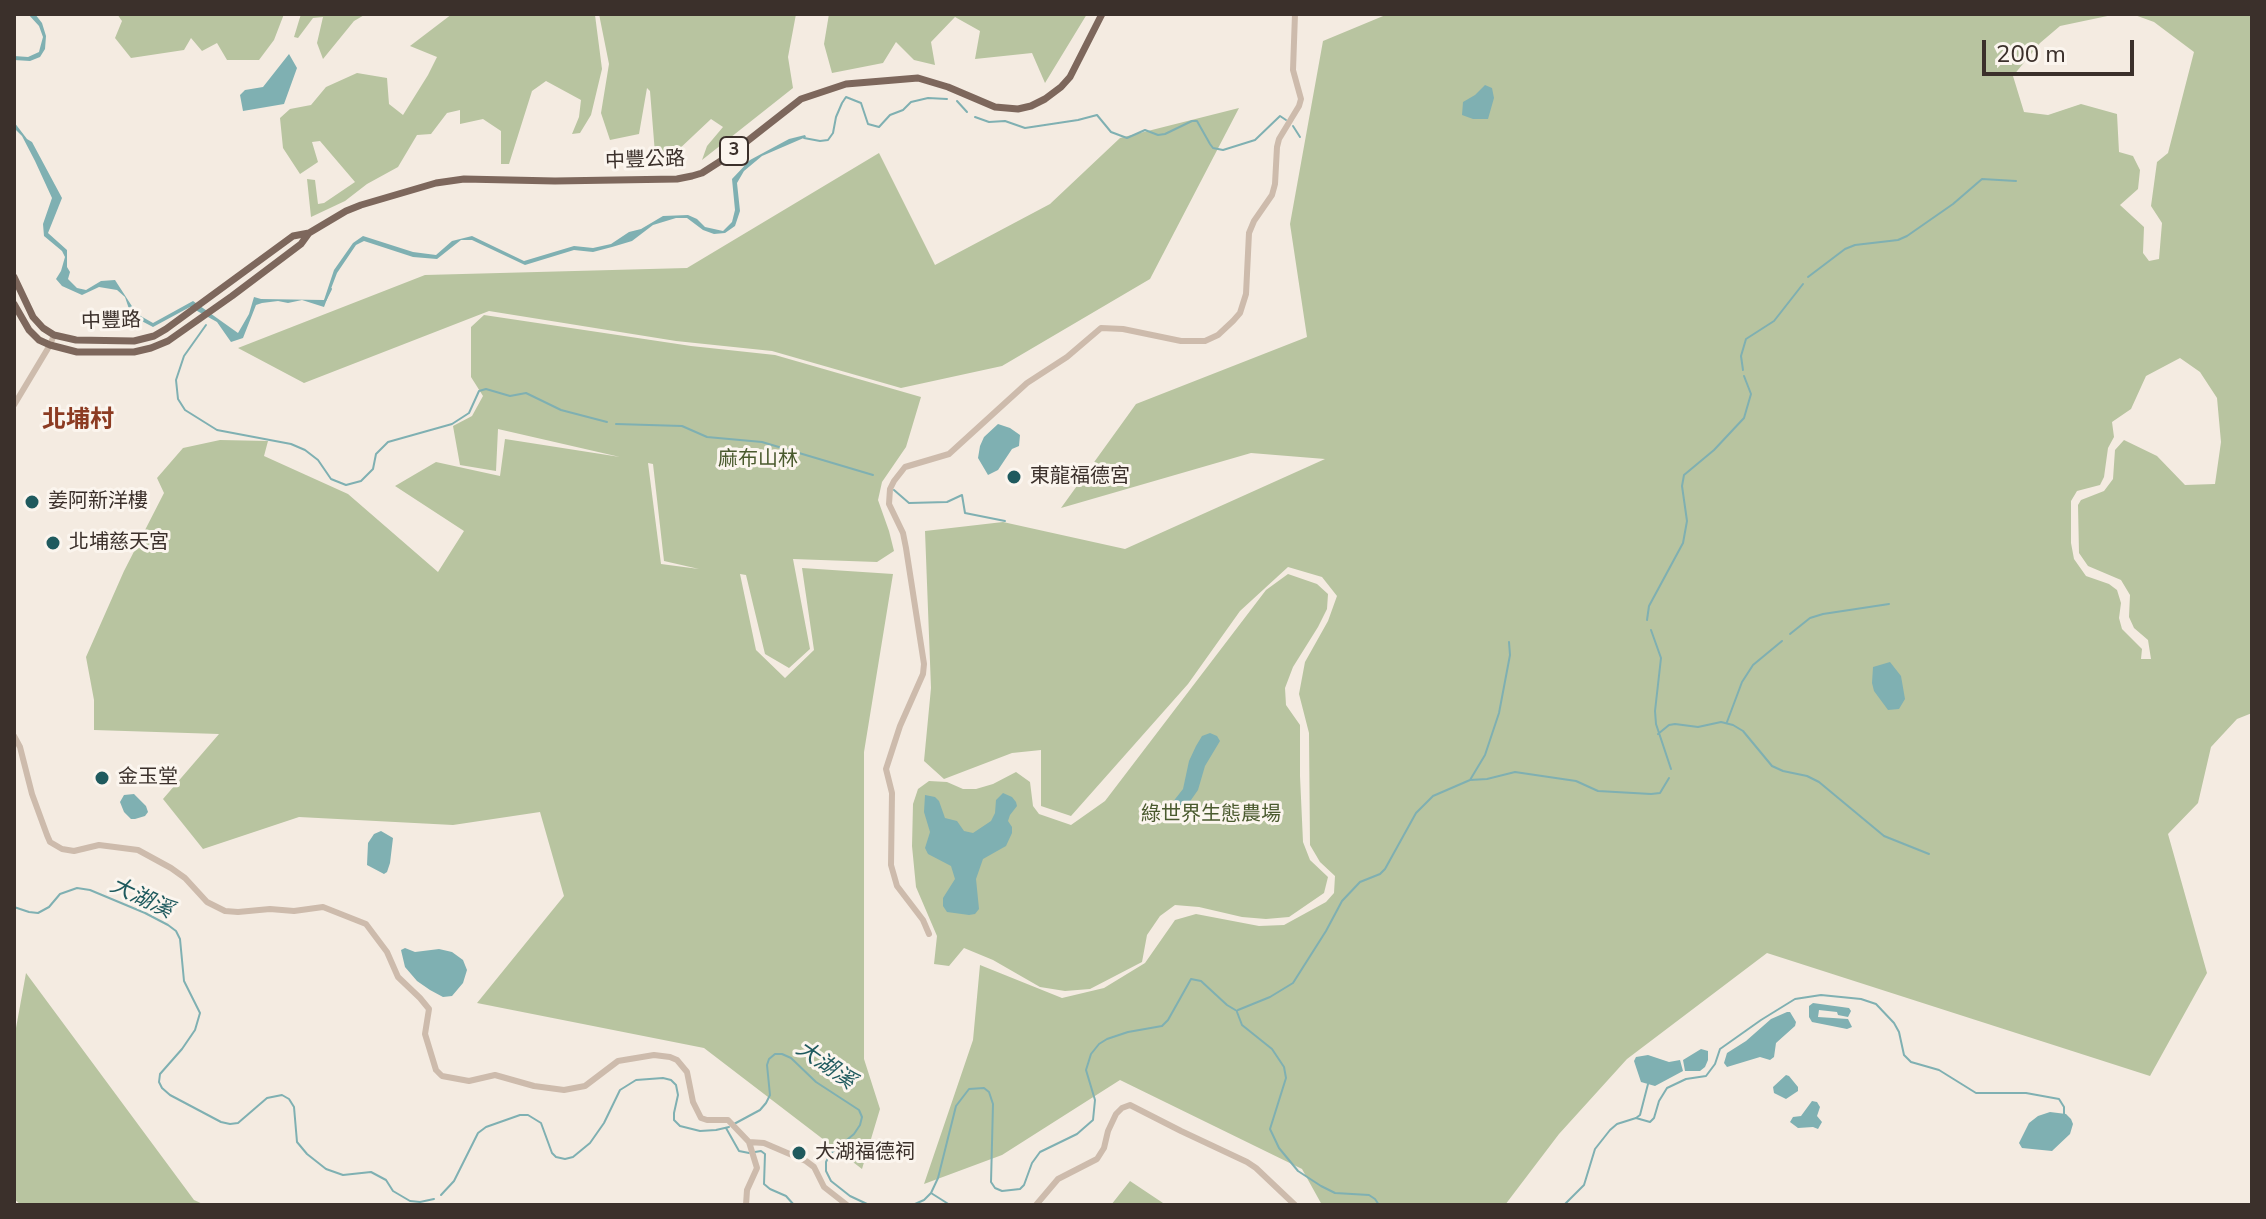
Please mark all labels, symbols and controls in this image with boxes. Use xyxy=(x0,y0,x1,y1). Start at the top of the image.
scale bar xyxy=(1986,24,2138,74)
text: 200 m xyxy=(1996,38,2066,70)
road number: 3 xyxy=(720,137,748,165)
street label: 中豐公路 xyxy=(605,148,685,174)
street label: 中豐路 xyxy=(81,309,141,335)
district label: 北埔村 xyxy=(42,407,114,435)
park label: 麻布山林 xyxy=(718,448,798,472)
place label: 東龍福德宮 xyxy=(1030,465,1130,489)
marker: 東龍福德宮 xyxy=(1005,468,1023,486)
place label: 姜阿新洋樓 xyxy=(48,490,148,514)
marker: 姜阿新洋樓 xyxy=(23,493,41,511)
place label: 北埔慈天宮 xyxy=(69,531,169,555)
marker: 北埔慈天宮 xyxy=(44,534,62,552)
place label: 金玉堂 xyxy=(118,766,178,790)
marker: 金玉堂 xyxy=(93,769,111,787)
park label: 綠世界生態農場 xyxy=(1141,803,1281,827)
water label: 大湖溪 xyxy=(106,873,176,925)
water label: 大湖溪 xyxy=(790,1036,860,1096)
place label: 大湖福德祠 xyxy=(815,1141,915,1165)
marker: 大湖福德祠 xyxy=(790,1144,808,1162)

